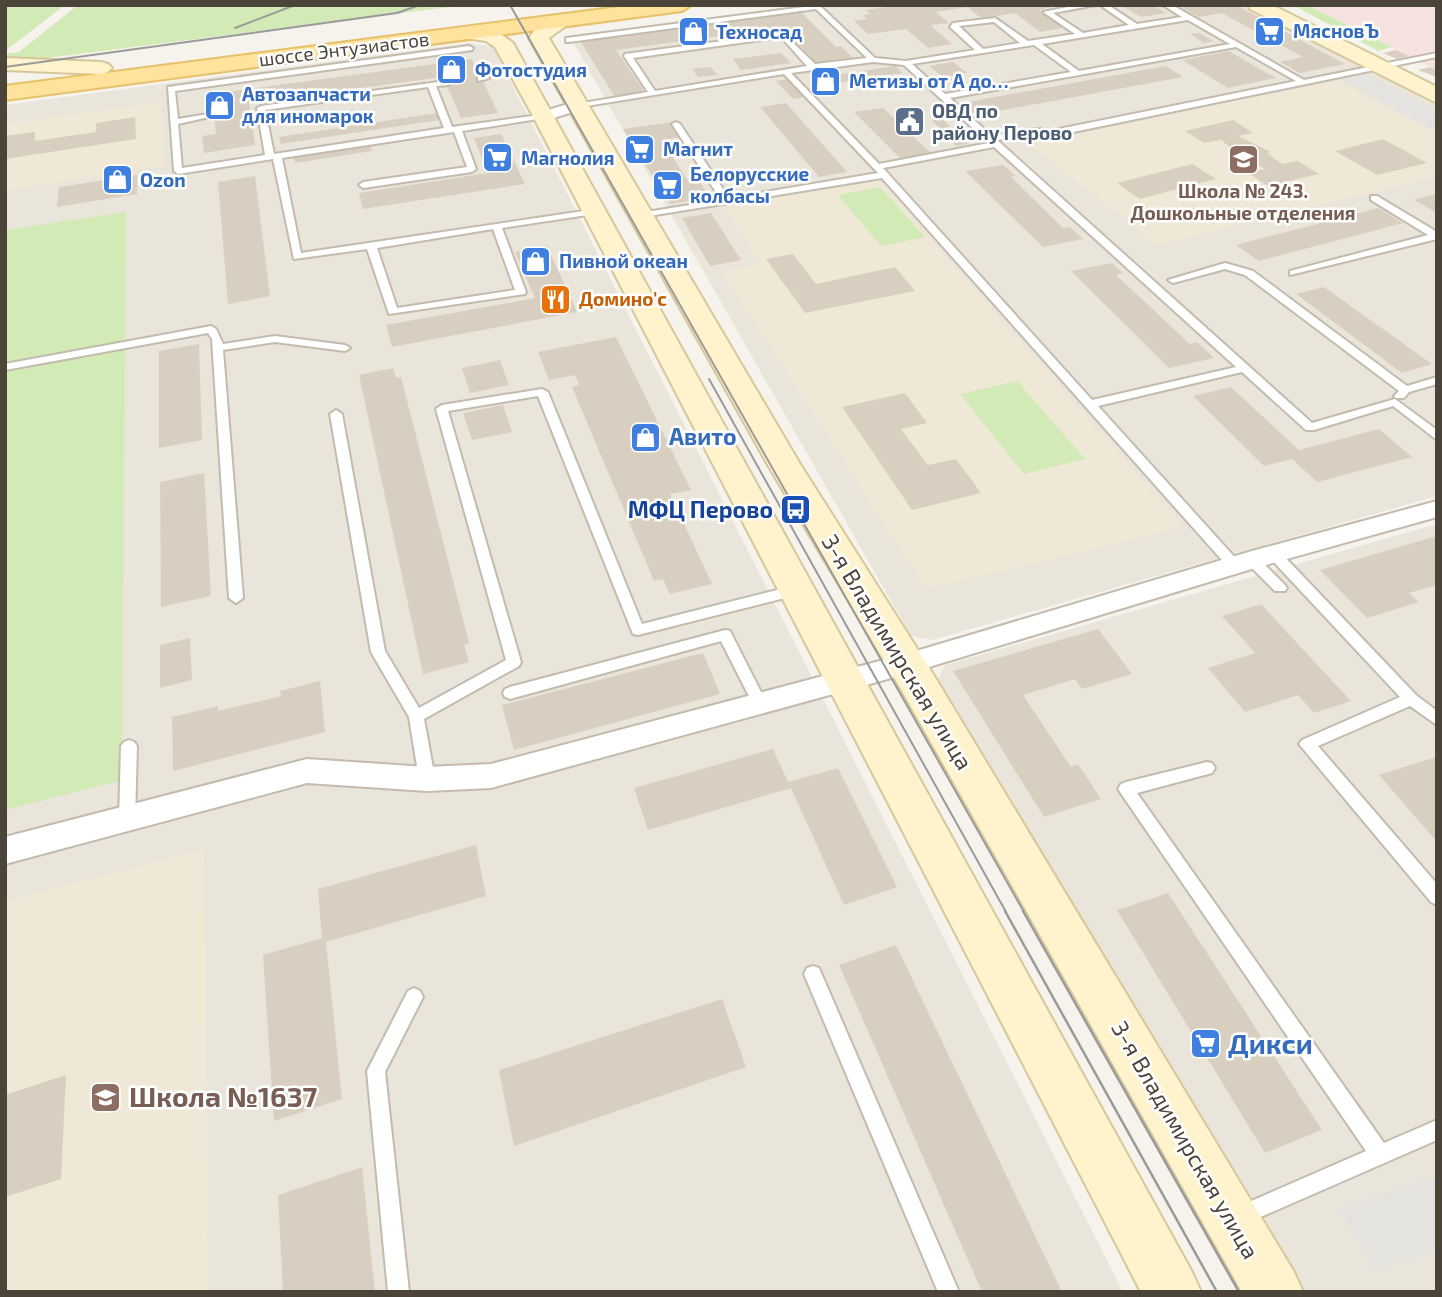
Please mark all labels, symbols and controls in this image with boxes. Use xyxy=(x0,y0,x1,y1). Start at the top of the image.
supermarket icon: МясновЪ xyxy=(1253,14,1287,48)
shop icon: Техносад xyxy=(676,15,710,49)
place label: МясновЪ xyxy=(1293,19,1379,42)
place label: Техносад xyxy=(716,20,802,43)
street label: шоссе Энтузиастов xyxy=(257,27,431,71)
shop icon: Фотостудия xyxy=(435,53,469,87)
place label: Фотостудия xyxy=(475,58,587,81)
shop icon: Метизы от А до… xyxy=(809,64,843,98)
place label: Метизы от А до… xyxy=(849,69,1009,92)
place label: Автозапчасти для иномарок xyxy=(242,82,374,127)
shop icon: Автозапчасти для иномарок xyxy=(202,88,236,122)
place label: ОВД по району Перово xyxy=(932,99,1072,144)
public building icon: ОВД по району Перово xyxy=(892,105,926,139)
supermarket icon: Магнит xyxy=(623,132,657,166)
place label: Магнит xyxy=(663,137,733,160)
supermarket icon: Магнолия xyxy=(481,141,515,175)
school or university icon: Школа № 243. Дошкольные отделения xyxy=(1226,143,1260,177)
place label: Магнолия xyxy=(521,146,614,169)
place label: Белорусские колбасы xyxy=(690,162,810,207)
shop icon: Ozon xyxy=(100,163,134,197)
place label: Ozon xyxy=(140,168,186,191)
supermarket icon: Белорусские колбасы xyxy=(650,168,684,202)
place label: Школа № 243. Дошкольные отделения xyxy=(1131,179,1355,224)
shop icon: Пивной океан xyxy=(519,244,553,278)
place label: Пивной океан xyxy=(559,249,688,272)
restaurant icon: Домино'c xyxy=(539,282,573,316)
place label: Домино'c xyxy=(579,287,667,310)
shop icon: Авито xyxy=(629,420,663,454)
place label: Авито xyxy=(669,422,737,450)
bus stop icon: МФЦ Перово xyxy=(779,493,813,527)
place label: МФЦ Перово xyxy=(628,495,773,523)
street label: 3-я Владимирская улица xyxy=(815,529,979,775)
street label: 3-я Владимирская улица xyxy=(1105,1016,1265,1264)
place label: Дикси xyxy=(1228,1026,1313,1060)
supermarket icon: Дикси xyxy=(1188,1027,1222,1061)
place label: Школа №1637 xyxy=(129,1079,318,1113)
school or university icon: Школа №1637 xyxy=(89,1080,123,1114)

